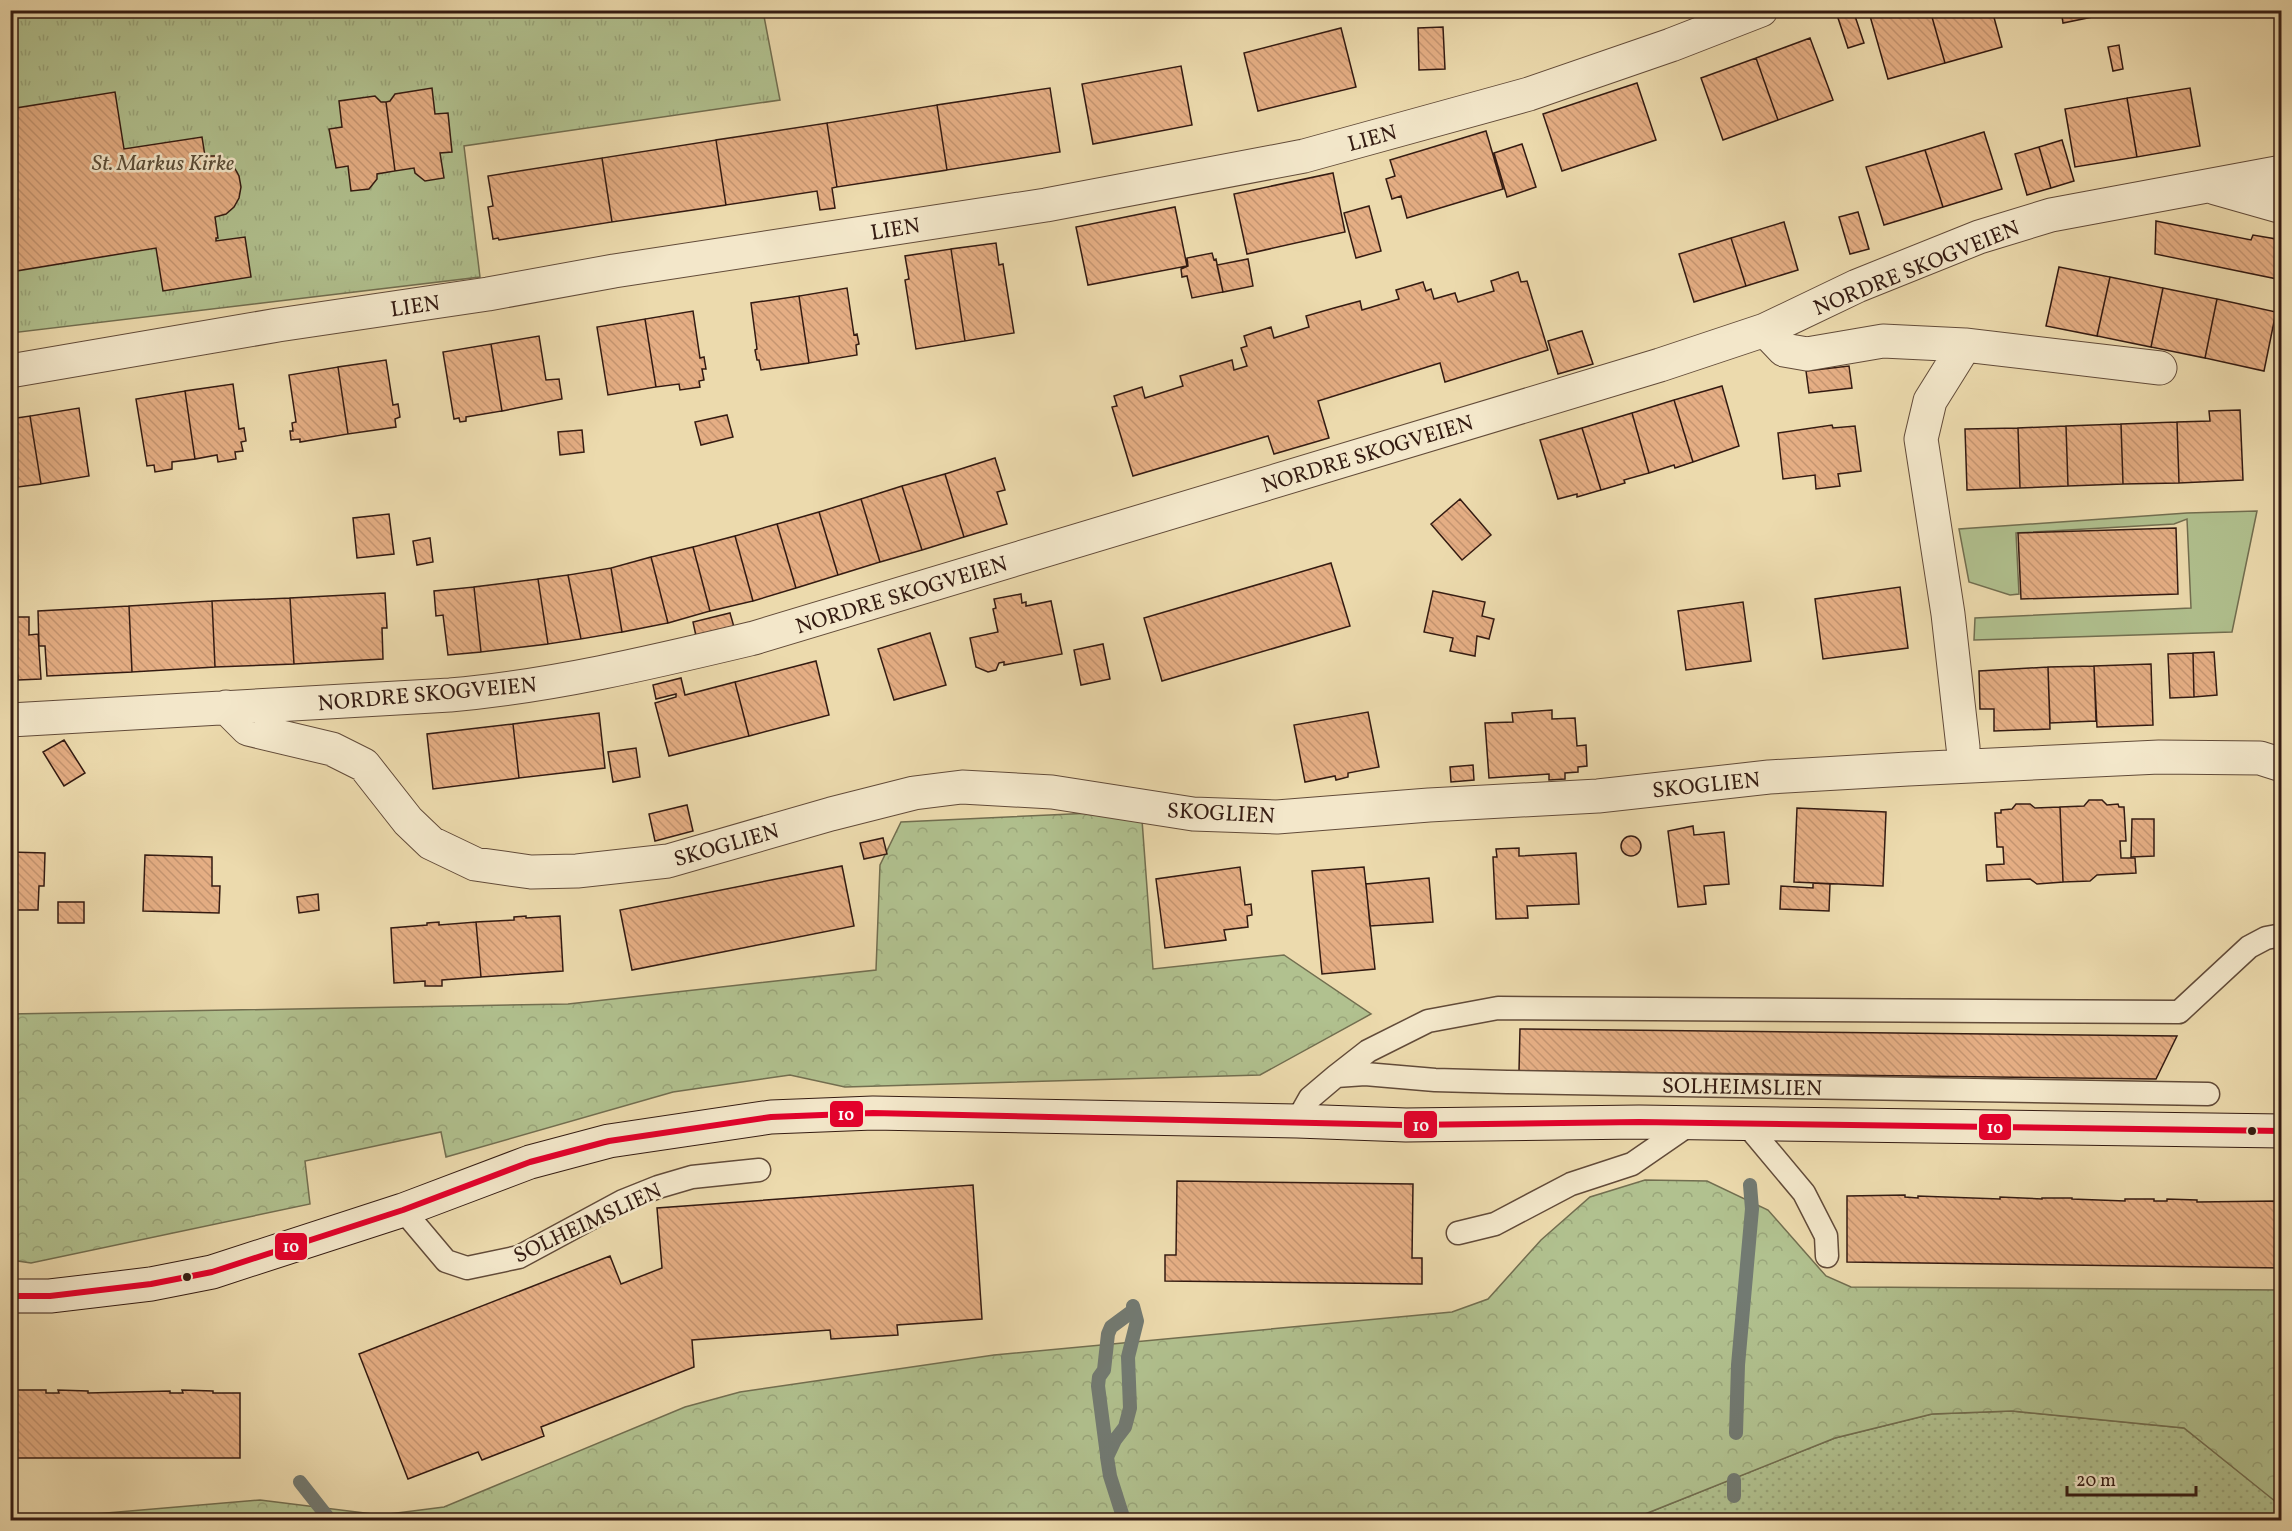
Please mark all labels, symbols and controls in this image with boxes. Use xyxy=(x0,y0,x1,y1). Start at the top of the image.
street label: LIEN xyxy=(1345,118,1401,161)
park label: St. Markus Kirke xyxy=(92,149,234,180)
street label: LIEN xyxy=(868,211,922,250)
street label: NORDRE SKOGVEIEN xyxy=(1809,214,2025,325)
street label: LIEN xyxy=(389,289,442,326)
street label: NORDRE SKOGVEIEN xyxy=(1258,408,1477,502)
street label: NORDRE SKOGVEIEN xyxy=(792,549,1011,643)
street label: NORDRE SKOGVEIEN xyxy=(316,670,538,721)
street label: SKOGLIEN xyxy=(1651,765,1762,808)
street label: SKOGLIEN xyxy=(1166,796,1276,833)
street label: SKOGLIEN xyxy=(670,817,783,876)
street label: SOLHEIMSLIEN xyxy=(1661,1072,1822,1105)
line badge: 10 xyxy=(829,1100,864,1128)
text: 10 xyxy=(838,1105,854,1127)
line badge: 10 xyxy=(1403,1110,1438,1139)
line badge: 10 xyxy=(1978,1113,2012,1141)
text: 10 xyxy=(1413,1116,1429,1138)
text: 10 xyxy=(1987,1118,2003,1140)
unlabelled marker xyxy=(2246,1125,2258,1137)
street label: SOLHEIMSLIEN xyxy=(509,1176,667,1272)
line badge: 10 xyxy=(274,1232,308,1261)
text: 10 xyxy=(283,1237,299,1259)
unlabelled marker xyxy=(181,1271,193,1283)
scale bar xyxy=(2067,1459,2196,1497)
text: 20 m xyxy=(2076,1469,2116,1494)

